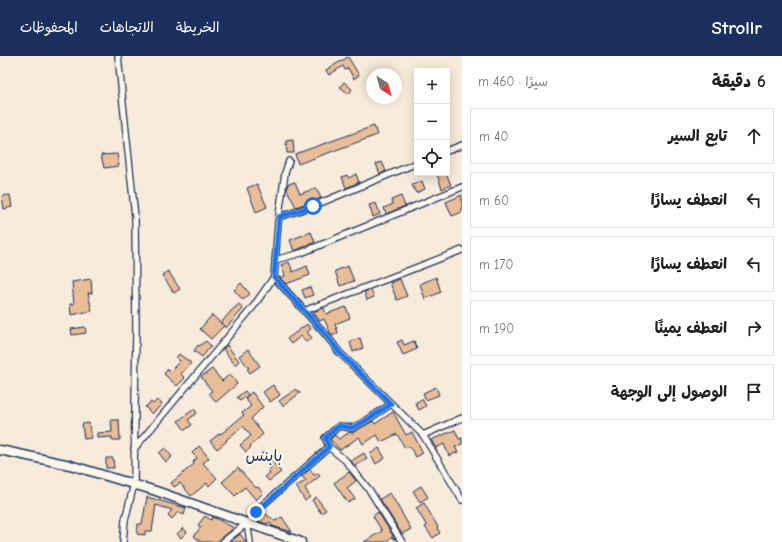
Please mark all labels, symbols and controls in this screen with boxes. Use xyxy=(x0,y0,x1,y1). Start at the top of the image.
text: Strollr xyxy=(712,17,762,39)
text: المحفوظات xyxy=(20,19,78,36)
text: الاتجاهات xyxy=(100,19,154,36)
text: الخريطة xyxy=(176,19,219,36)
north arrow xyxy=(366,68,402,104)
map controls xyxy=(414,68,450,176)
button: + xyxy=(414,68,450,104)
text: 6 دقيقة xyxy=(712,72,766,91)
text: سيرًا · 460 m xyxy=(478,74,548,89)
button: − xyxy=(414,104,450,140)
icon: ahead xyxy=(743,125,765,147)
text: تابع السير xyxy=(668,127,727,145)
text: 40 m xyxy=(479,129,508,144)
button: locate xyxy=(414,140,450,176)
icon: left xyxy=(743,189,765,211)
text: انعطف يسارًا xyxy=(651,191,727,209)
text: 60 m xyxy=(479,193,509,208)
route start xyxy=(304,197,322,215)
icon: left xyxy=(743,253,765,275)
text: انعطف يسارًا xyxy=(651,255,727,273)
text: 170 m xyxy=(479,257,513,272)
icon: right xyxy=(743,317,765,339)
text: انعطف يمينًا xyxy=(655,319,727,337)
text: 190 m xyxy=(479,321,514,336)
icon: arrive xyxy=(743,381,765,403)
text: الوصول إلى الوجهة xyxy=(611,383,727,401)
district label: بابنس xyxy=(246,447,282,465)
route end xyxy=(247,503,265,521)

